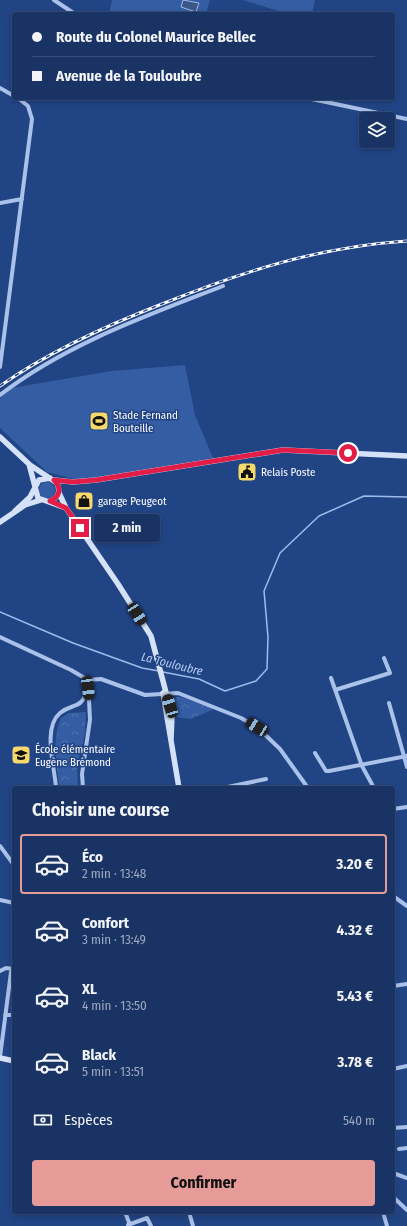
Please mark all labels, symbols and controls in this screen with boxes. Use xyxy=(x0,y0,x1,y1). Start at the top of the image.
text: Route du Colonel Maurice Bellec xyxy=(56,28,256,46)
text: Avenue de la Touloubre xyxy=(56,67,202,85)
map controls xyxy=(359,112,395,148)
button: layers xyxy=(359,112,395,148)
place label: Stade Fernand Bouteille xyxy=(113,409,178,435)
sports icon: Stade Fernand Bouteille xyxy=(88,410,110,432)
route start xyxy=(339,444,357,462)
public building icon: Relais Poste xyxy=(236,461,258,483)
place label: Relais Poste xyxy=(261,466,315,479)
shop icon: garage Peugeot xyxy=(73,490,95,512)
place label: garage Peugeot xyxy=(98,495,167,508)
callout: 2 min xyxy=(94,514,160,542)
route end xyxy=(71,519,89,537)
text: 2 min xyxy=(113,520,141,535)
car xyxy=(125,601,149,627)
water label: La Touloubre xyxy=(140,650,204,678)
car xyxy=(81,675,95,701)
car xyxy=(161,693,179,719)
car xyxy=(244,716,270,738)
place label: École élémentaire Eugène Brémond xyxy=(35,742,115,769)
school or university icon: École élémentaire Eugène Brémond xyxy=(10,744,32,766)
text: Choisir une course xyxy=(32,799,169,821)
icon: car xyxy=(34,846,70,882)
text: Éco xyxy=(82,848,103,866)
text: 3.20 € xyxy=(336,855,373,873)
text: 2 min · 13:48 xyxy=(82,866,146,881)
icon: car xyxy=(34,912,70,948)
text: Confort xyxy=(82,914,129,932)
text: 4.32 € xyxy=(337,921,373,939)
text: 3 min · 13:49 xyxy=(82,932,146,947)
icon: car xyxy=(34,978,70,1014)
text: XL xyxy=(82,980,97,998)
text: 5.43 € xyxy=(337,987,373,1005)
text: 4 min · 13:50 xyxy=(82,998,147,1013)
icon: car xyxy=(34,1044,70,1080)
text: Black xyxy=(82,1046,116,1064)
text: 3.78 € xyxy=(337,1053,373,1071)
text: 5 min · 13:51 xyxy=(82,1064,144,1079)
icon: cash xyxy=(32,1109,54,1131)
text: Espèces xyxy=(64,1111,113,1129)
text: 540 m xyxy=(343,1113,375,1128)
button: Confirmer xyxy=(32,1160,375,1206)

